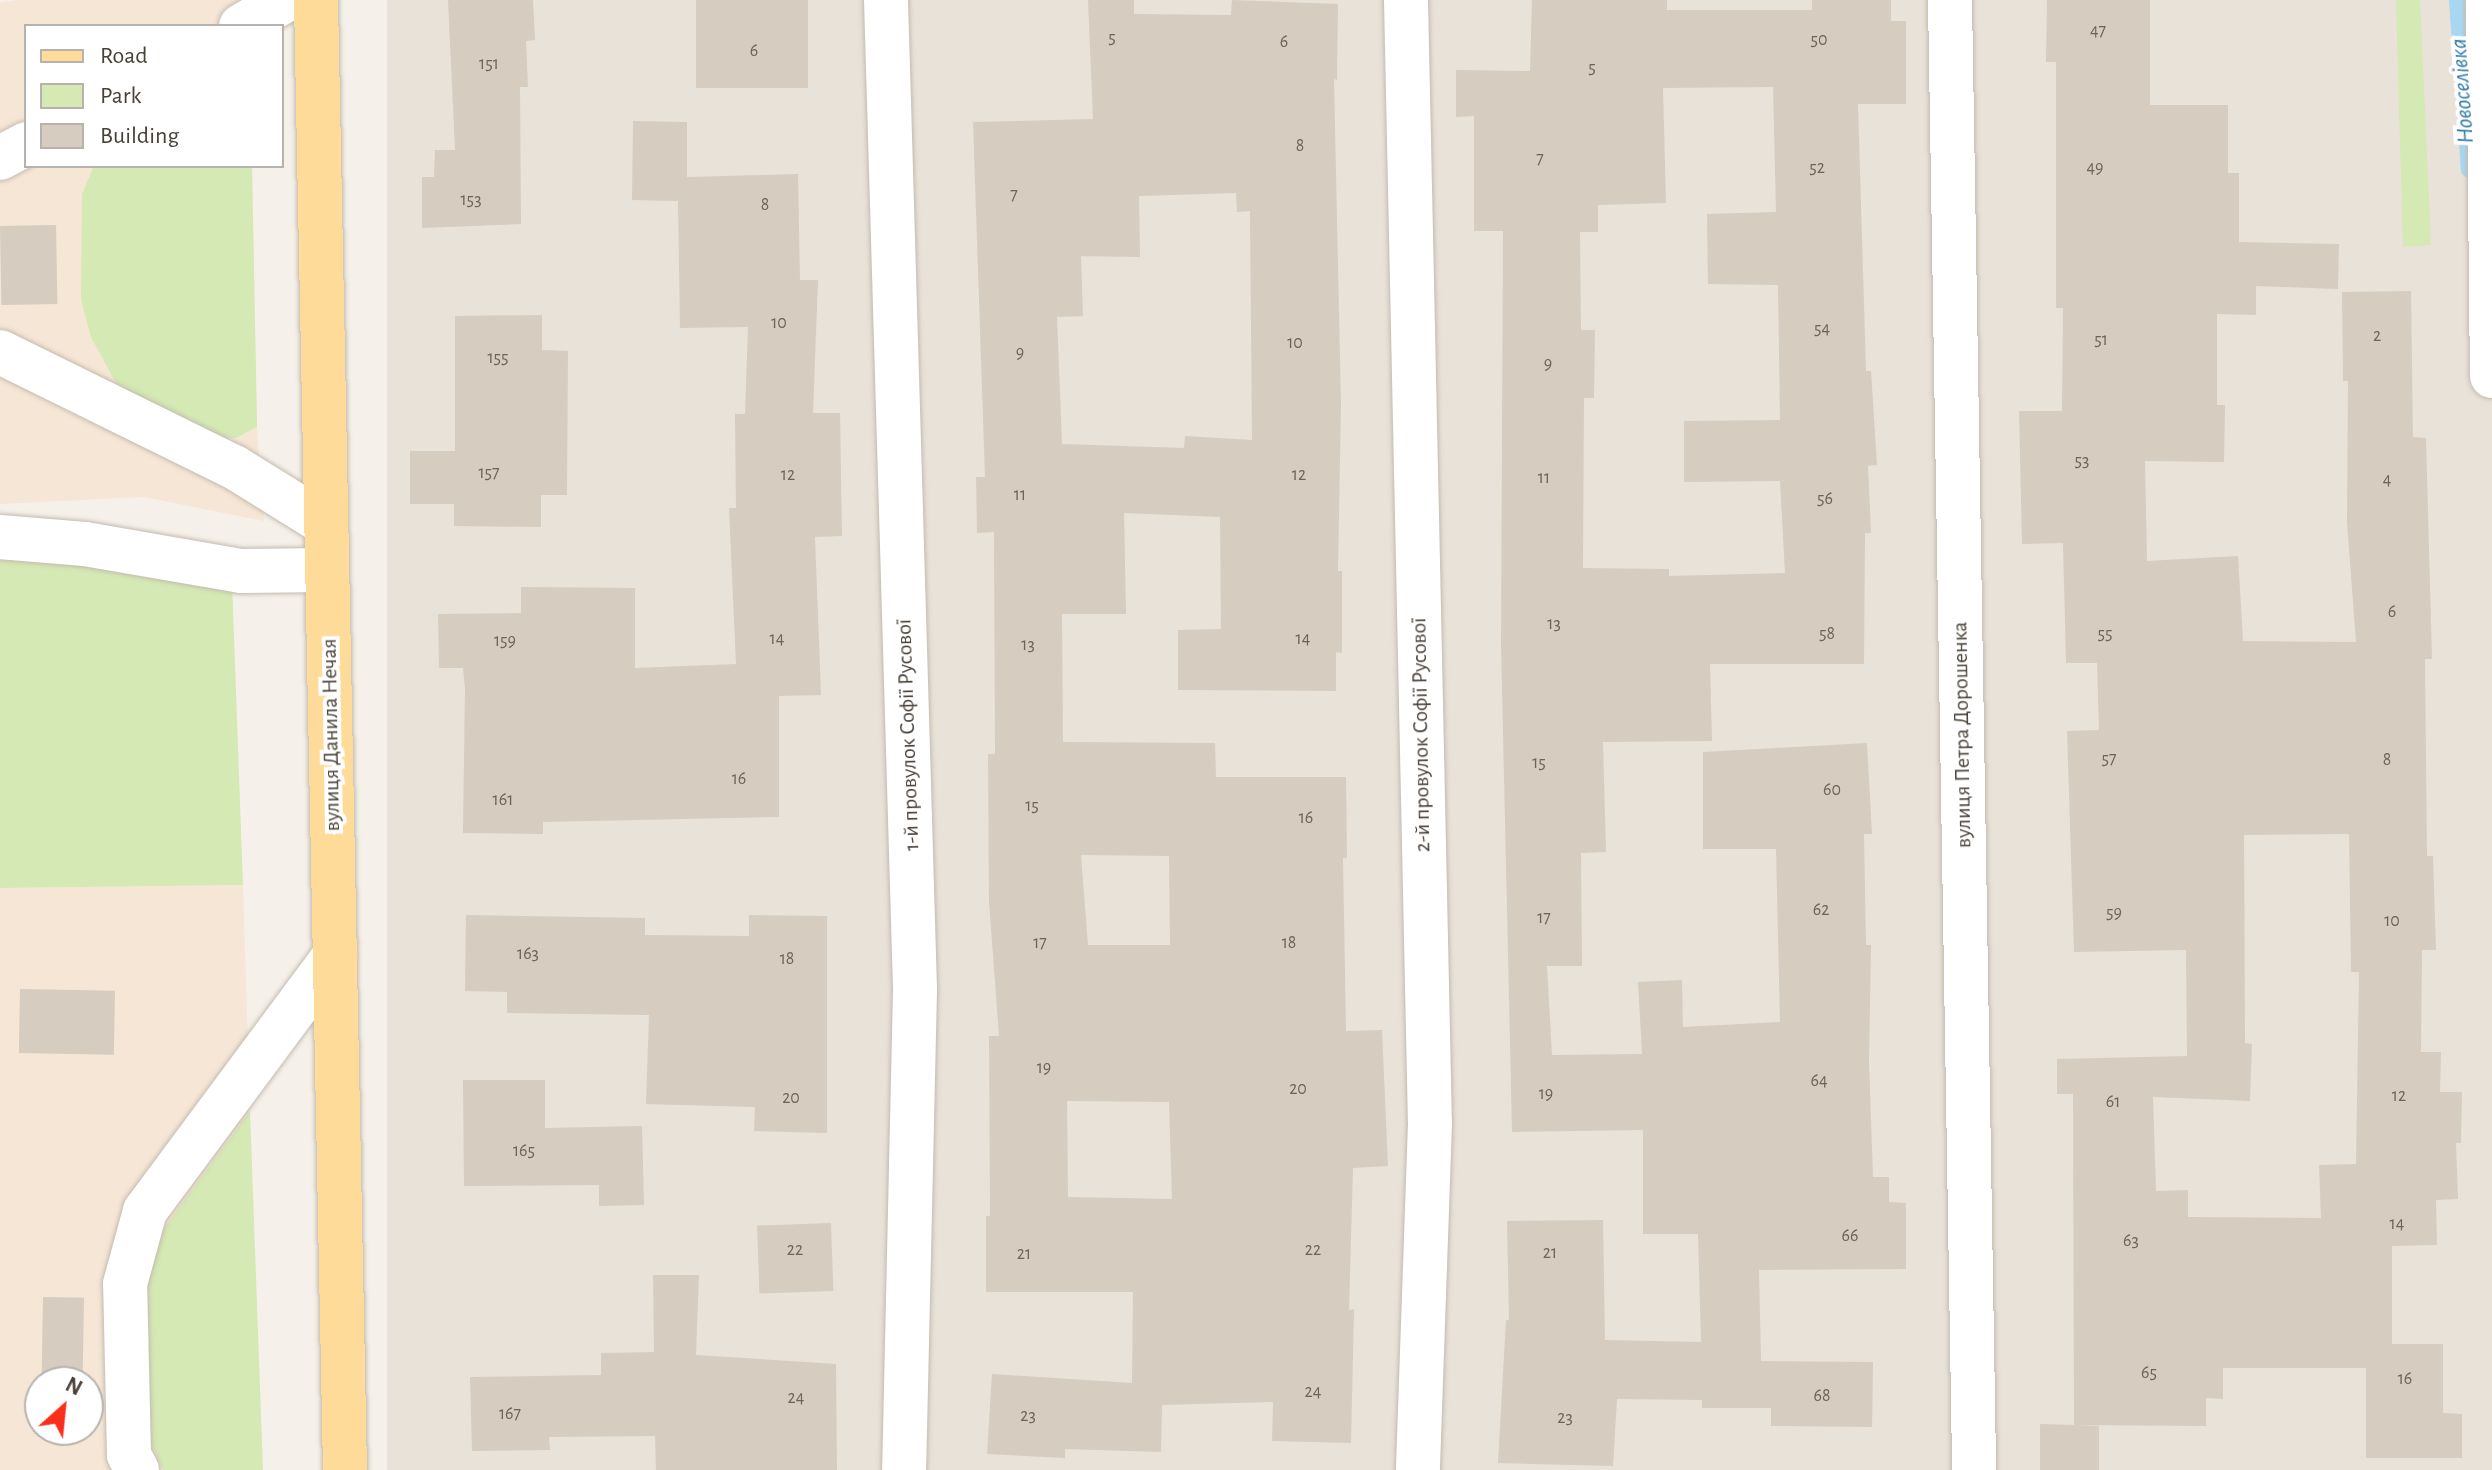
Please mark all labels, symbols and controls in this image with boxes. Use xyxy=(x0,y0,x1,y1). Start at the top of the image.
house number: 47 xyxy=(2090,20,2106,42)
legend xyxy=(24,24,284,168)
house number: 5 xyxy=(1108,27,1116,49)
house number: 50 xyxy=(1810,29,1828,51)
house number: 6 xyxy=(1280,31,1288,53)
water label: Новоселівка xyxy=(2445,37,2481,145)
house number: 6 xyxy=(750,40,758,62)
text: Road xyxy=(100,44,148,68)
house number: 151 xyxy=(479,53,499,75)
house number: 5 xyxy=(1588,57,1596,79)
text: Park xyxy=(100,84,141,108)
text: Building xyxy=(100,124,179,148)
house number: 8 xyxy=(1296,135,1304,157)
house number: 7 xyxy=(1536,148,1544,170)
house number: 52 xyxy=(1809,157,1825,179)
house number: 49 xyxy=(2086,157,2104,179)
house number: 7 xyxy=(1010,184,1018,206)
house number: 153 xyxy=(460,189,482,211)
house number: 8 xyxy=(761,194,769,216)
house number: 10 xyxy=(771,312,787,334)
house number: 54 xyxy=(1814,318,1830,340)
house number: 2 xyxy=(2373,325,2381,347)
house number: 51 xyxy=(2094,329,2108,351)
house number: 10 xyxy=(1287,332,1303,354)
house number: 9 xyxy=(1016,342,1024,364)
house number: 155 xyxy=(487,347,509,369)
house number: 9 xyxy=(1544,353,1552,375)
house number: 53 xyxy=(2075,450,2089,472)
house number: 157 xyxy=(478,462,500,484)
house number: 12 xyxy=(781,464,795,486)
house number: 12 xyxy=(1292,464,1306,486)
house number: 11 xyxy=(1538,467,1550,489)
house number: 4 xyxy=(2383,469,2391,491)
house number: 11 xyxy=(1014,484,1026,506)
house number: 56 xyxy=(1817,488,1833,510)
house number: 6 xyxy=(2388,601,2396,623)
house number: 13 xyxy=(1547,613,1561,635)
street label: 2-й провулок Софії Русової xyxy=(1406,618,1436,852)
street label: 1-й провулок Софії Русової xyxy=(891,619,925,851)
street label: вулиця Петра Дорошенка xyxy=(1947,621,1977,849)
house number: 58 xyxy=(1819,623,1835,645)
house number: 55 xyxy=(2097,623,2113,645)
house number: 14 xyxy=(770,628,784,650)
house number: 14 xyxy=(1296,628,1310,650)
house number: 159 xyxy=(494,630,516,652)
house number: 13 xyxy=(1021,634,1035,656)
street label: вулиця Данила Нечая xyxy=(316,638,346,832)
house number: 57 xyxy=(2101,748,2117,770)
house number: 8 xyxy=(2383,749,2391,771)
house number: 15 xyxy=(1532,752,1546,774)
house number: 16 xyxy=(732,768,746,790)
house number: 60 xyxy=(1823,779,1841,801)
house number: 161 xyxy=(493,789,513,811)
house number: 15 xyxy=(1025,795,1039,817)
house number: 16 xyxy=(1299,807,1313,829)
house number: 62 xyxy=(1813,899,1829,921)
house number: 59 xyxy=(2106,902,2122,924)
house number: 17 xyxy=(1537,907,1551,929)
house number: 10 xyxy=(2384,910,2400,932)
house number: 17 xyxy=(1033,932,1047,954)
house number: 18 xyxy=(1282,932,1296,954)
house number: 163 xyxy=(517,943,539,965)
house number: 18 xyxy=(780,948,794,970)
house number: 19 xyxy=(1037,1057,1051,1079)
house number: 64 xyxy=(1810,1070,1828,1092)
house number: 20 xyxy=(1289,1078,1307,1100)
house number: 19 xyxy=(1539,1083,1553,1105)
house number: 12 xyxy=(2392,1085,2406,1107)
house number: 20 xyxy=(782,1087,800,1109)
house number: 61 xyxy=(2106,1091,2120,1113)
house number: 165 xyxy=(513,1140,535,1162)
house number: 14 xyxy=(2390,1213,2404,1235)
house number: 66 xyxy=(1842,1225,1858,1247)
house number: 63 xyxy=(2123,1230,2139,1252)
house number: 22 xyxy=(787,1239,803,1261)
house number: 22 xyxy=(1305,1239,1321,1261)
house number: 21 xyxy=(1543,1242,1557,1264)
house number: 21 xyxy=(1017,1243,1031,1265)
house number: 65 xyxy=(2141,1362,2157,1384)
north arrow xyxy=(24,1366,104,1446)
house number: 16 xyxy=(2398,1368,2412,1390)
text: N xyxy=(62,1373,86,1400)
house number: 24 xyxy=(1305,1381,1321,1403)
house number: 68 xyxy=(1814,1385,1830,1407)
house number: 24 xyxy=(788,1387,804,1409)
house number: 167 xyxy=(499,1403,521,1425)
house number: 23 xyxy=(1020,1405,1036,1427)
house number: 23 xyxy=(1557,1407,1573,1429)

